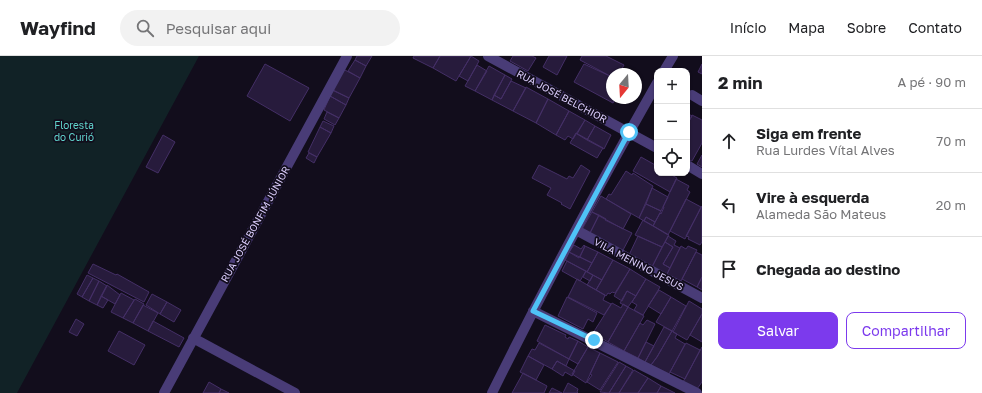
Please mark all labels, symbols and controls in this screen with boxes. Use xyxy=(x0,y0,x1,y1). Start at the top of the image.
search box xyxy=(120,10,400,46)
text: Wayfind xyxy=(20,16,96,39)
icon: search xyxy=(134,17,156,39)
text: Pesquisar aqui xyxy=(166,19,271,37)
text: Início xyxy=(730,19,766,36)
text: Mapa xyxy=(788,19,825,36)
text: Sobre xyxy=(847,19,886,36)
text: Contato xyxy=(908,19,962,36)
street label: RUA JOSÉ BELCHIOR xyxy=(515,67,609,125)
north arrow xyxy=(606,68,642,104)
map controls xyxy=(654,68,690,176)
button: + xyxy=(654,68,690,104)
text: 2 min xyxy=(718,72,762,93)
text: A pé · 90 m xyxy=(897,74,966,90)
button: − xyxy=(654,104,690,140)
park label: Floresta do Curió xyxy=(54,119,94,143)
route start xyxy=(620,123,638,141)
text: Siga em frente xyxy=(756,124,861,142)
icon: ahead xyxy=(718,130,740,152)
text: 70 m xyxy=(936,133,966,149)
button: locate xyxy=(654,140,690,176)
text: Rua Lurdes Vítal Alves xyxy=(756,142,895,158)
street label: RUA JOSÉ BONFIM JÚNIOR xyxy=(218,164,292,284)
text: Vire à esquerda xyxy=(756,188,869,206)
icon: left xyxy=(718,194,740,216)
text: 20 m xyxy=(936,197,966,213)
text: Alameda São Mateus xyxy=(756,206,886,222)
street label: VILA MENINO JESUS xyxy=(592,235,686,293)
icon: arrive xyxy=(718,258,740,280)
text: Chegada ao destino xyxy=(756,260,900,278)
button: Salvar xyxy=(718,312,838,349)
button: Compartilhar xyxy=(846,312,966,349)
route end xyxy=(585,331,603,349)

